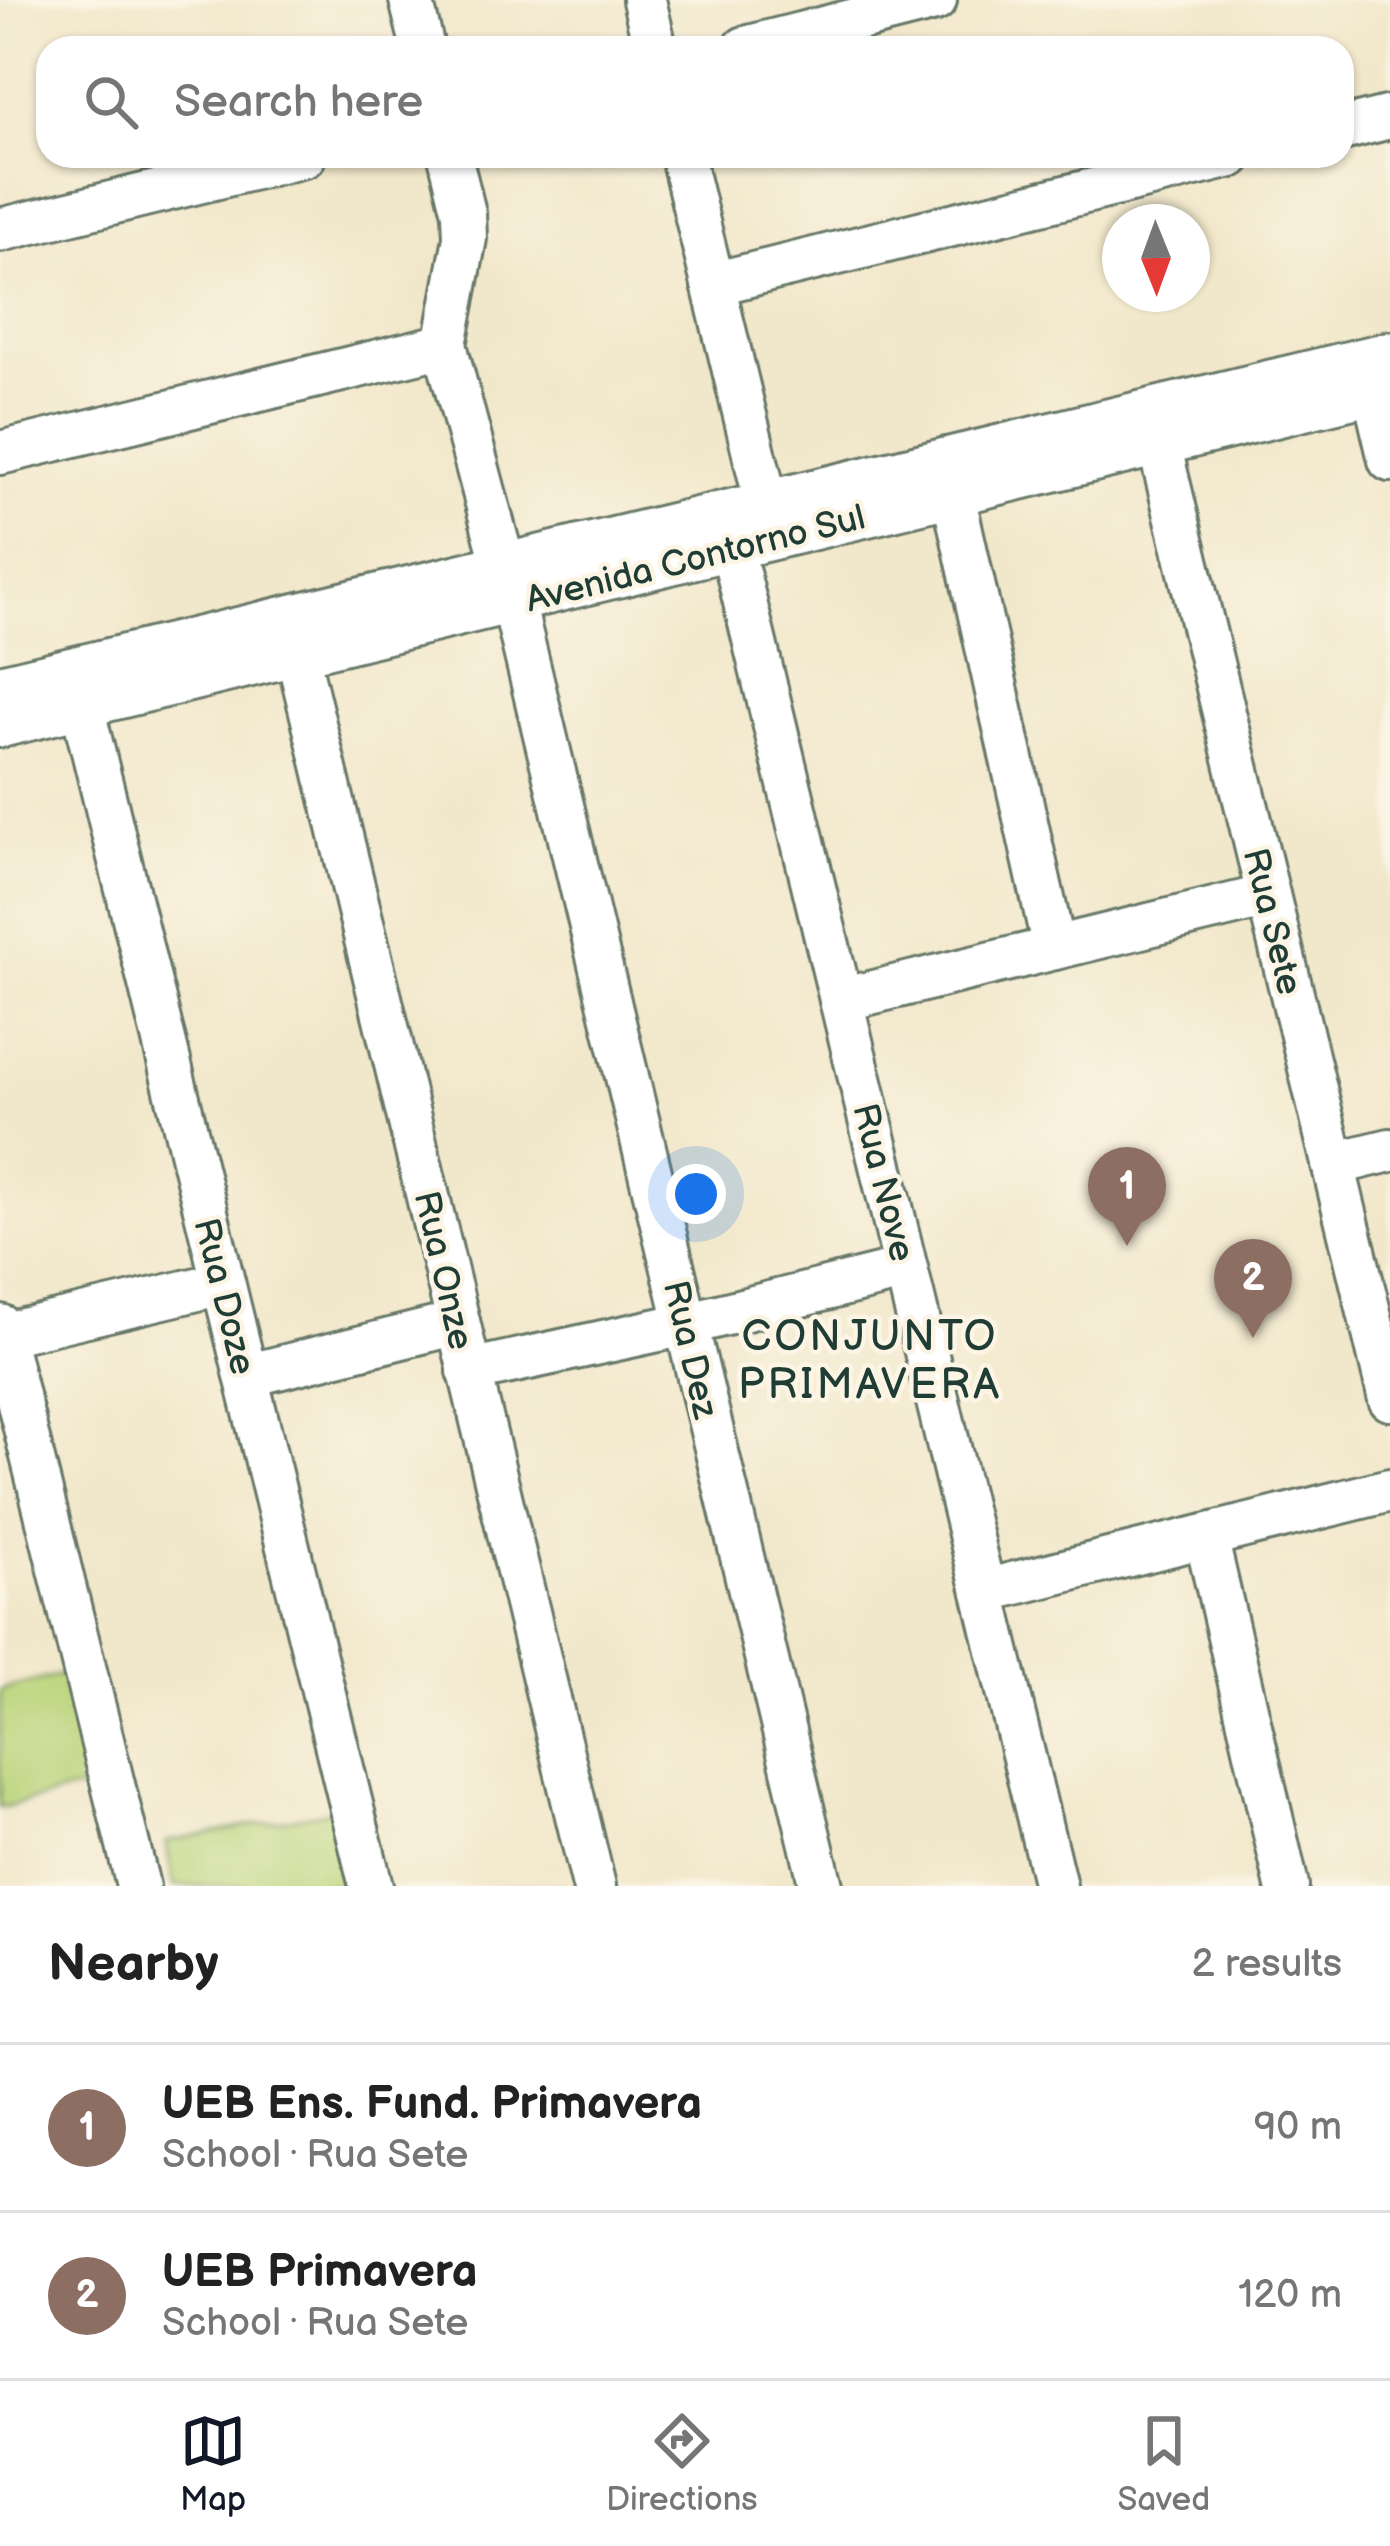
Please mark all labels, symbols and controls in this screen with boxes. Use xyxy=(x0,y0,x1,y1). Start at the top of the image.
search box xyxy=(36,36,1354,168)
icon: search xyxy=(78,69,144,135)
text: Search here xyxy=(174,75,423,130)
north arrow xyxy=(1102,204,1210,312)
street label: Avenida Contorno Sul xyxy=(522,496,870,622)
street label: Rua Sete xyxy=(1233,844,1311,999)
street label: Rua Nove xyxy=(842,1099,923,1266)
pin: 1 xyxy=(1088,1147,1166,1246)
your location xyxy=(666,1164,726,1224)
street label: Rua Onze xyxy=(403,1187,482,1354)
street label: Rua Doze xyxy=(183,1214,264,1379)
pin: 2 xyxy=(1214,1239,1292,1338)
street label: Rua Dez xyxy=(653,1276,726,1423)
district label: CONJUNTO PRIMAVERA xyxy=(738,1312,1002,1411)
text: Nearby xyxy=(48,1934,219,1995)
text: 2 results xyxy=(1191,1941,1342,1988)
text: UEB Ens. Fund. Primavera xyxy=(162,2077,702,2132)
text: 1 xyxy=(79,2104,95,2151)
text: 90 m xyxy=(1254,2104,1342,2151)
text: School · Rua Sete xyxy=(162,2132,468,2179)
text: UEB Primavera xyxy=(162,2245,478,2300)
text: 2 xyxy=(75,2272,99,2319)
text: 120 m xyxy=(1238,2272,1342,2319)
text: School · Rua Sete xyxy=(162,2300,468,2347)
tab: Map xyxy=(180,2408,246,2520)
tab: Directions xyxy=(606,2408,758,2520)
tab: Saved xyxy=(1117,2408,1210,2520)

